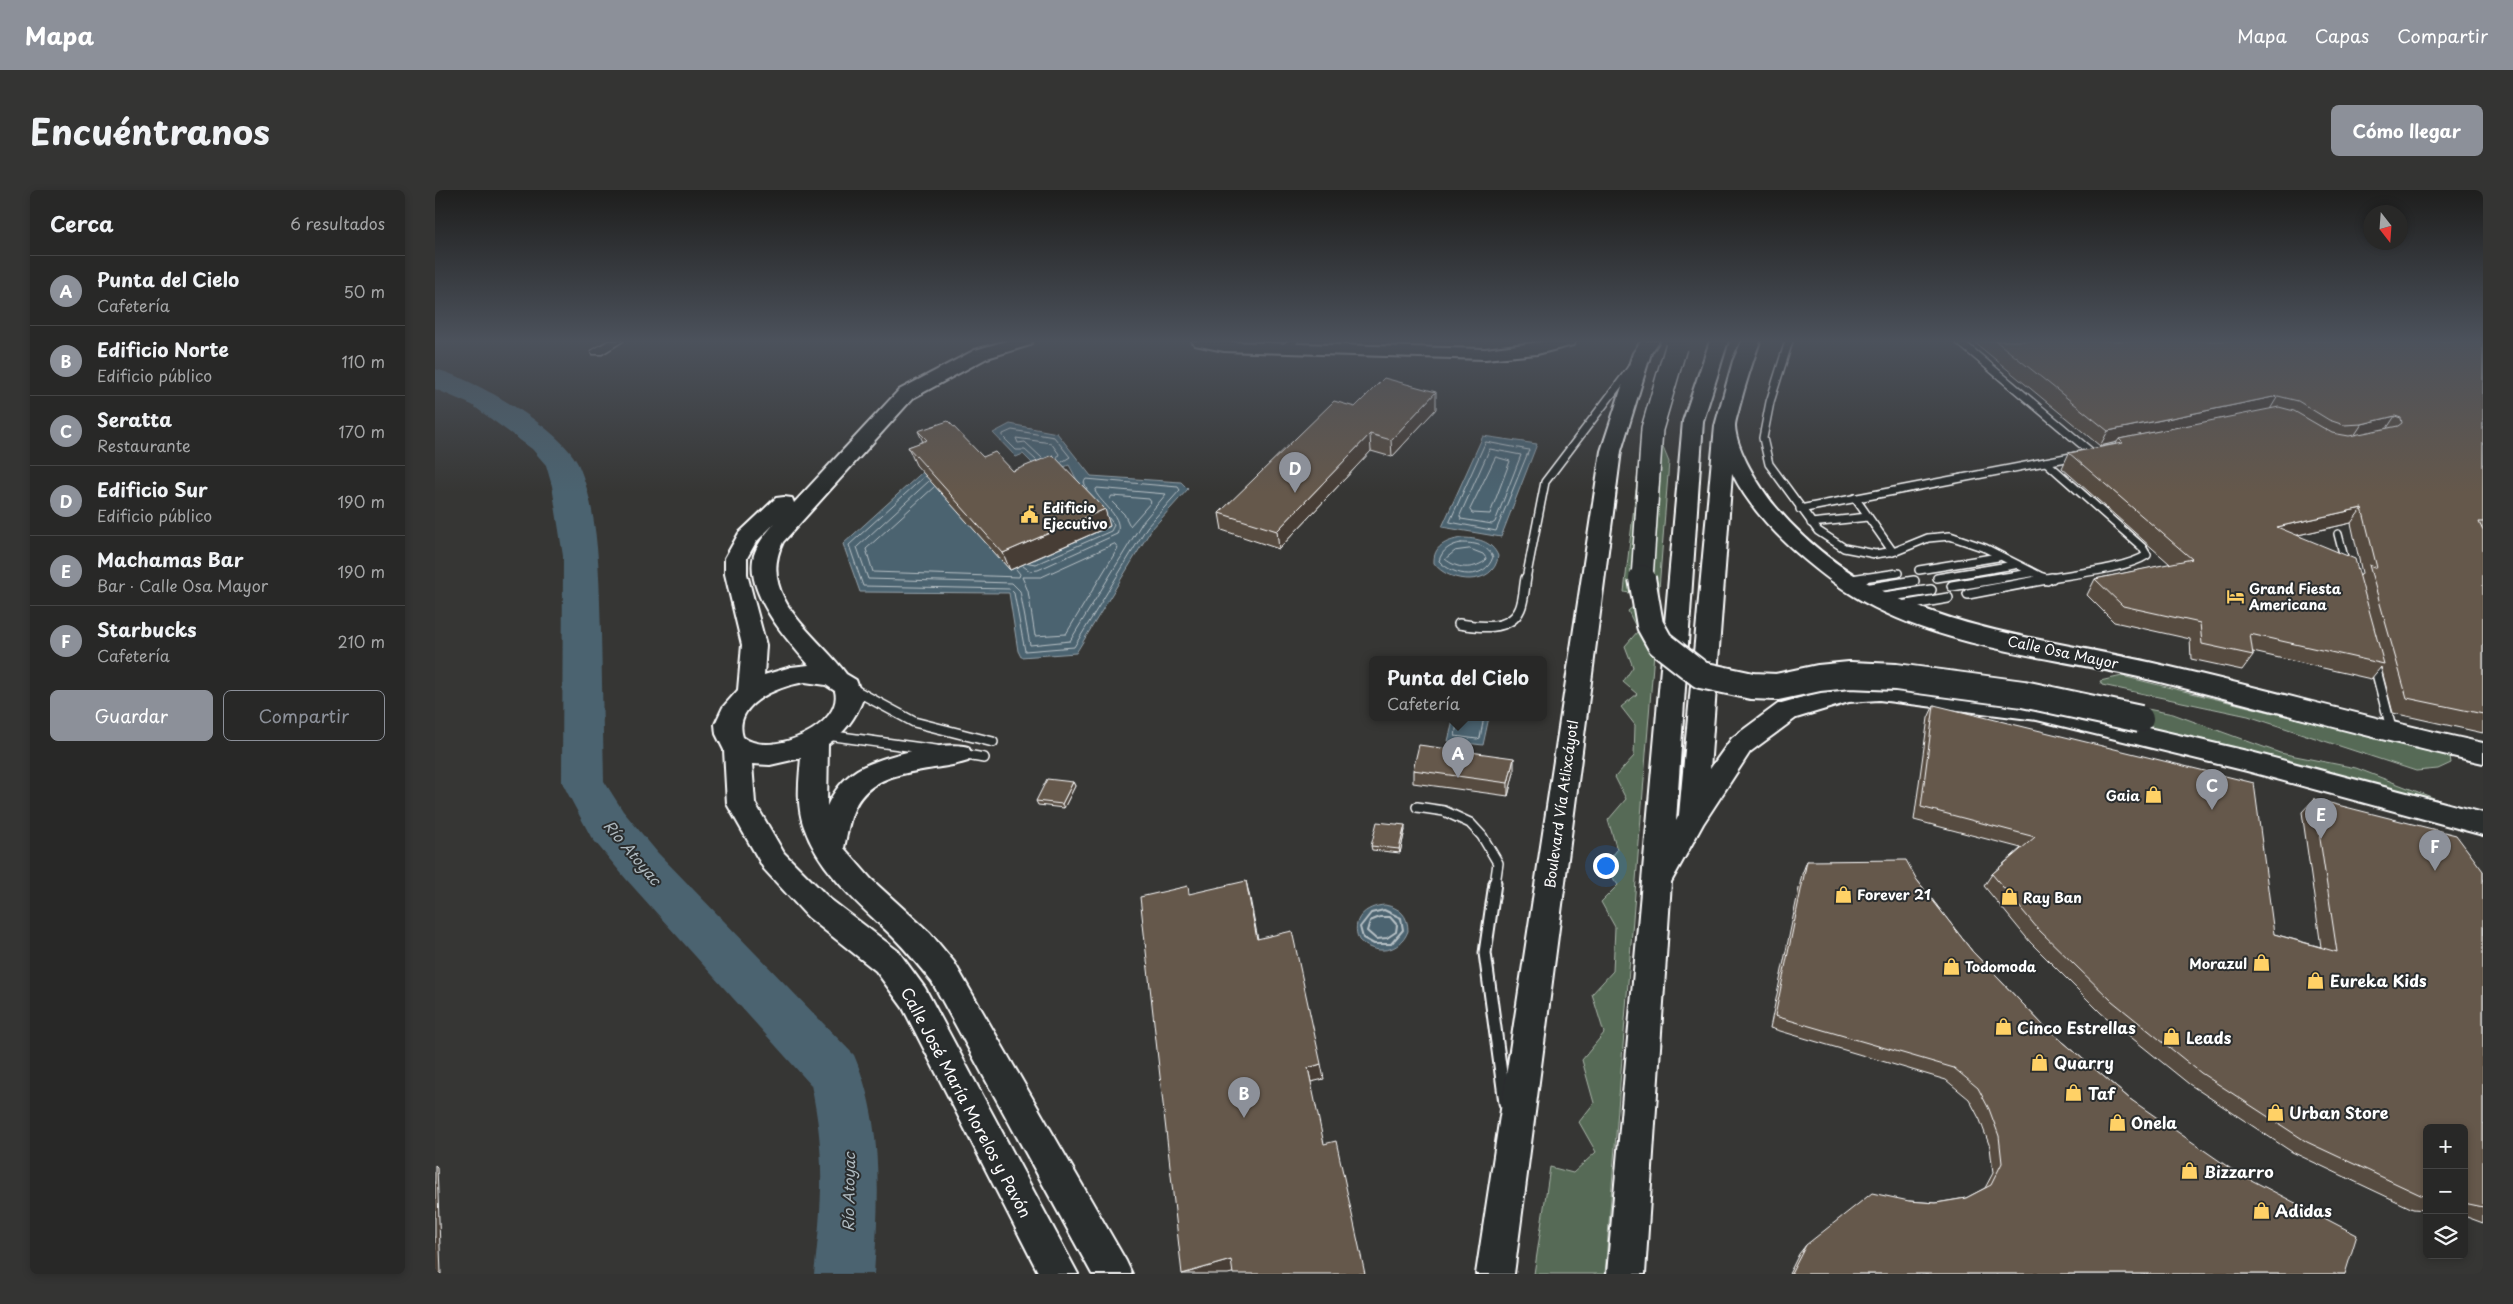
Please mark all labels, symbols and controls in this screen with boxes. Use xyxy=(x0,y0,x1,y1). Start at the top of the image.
text: Mapa xyxy=(25,17,94,53)
text: Mapa xyxy=(2237,22,2287,49)
text: Capas xyxy=(2315,22,2369,49)
text: Compartir xyxy=(2397,22,2488,49)
text: Encuéntranos xyxy=(30,104,270,157)
button: Cómo llegar xyxy=(2331,105,2483,156)
north arrow xyxy=(2363,205,2408,250)
text: Cerca xyxy=(50,207,114,239)
text: 6 resultados xyxy=(290,211,385,235)
text: Punta del Cielo xyxy=(97,265,239,293)
text: A xyxy=(60,279,72,303)
text: 50 m xyxy=(344,279,385,303)
text: Cafetería xyxy=(97,293,170,317)
text: Edificio Norte xyxy=(97,335,229,363)
text: B xyxy=(61,349,71,373)
text: 110 m xyxy=(342,349,385,373)
text: Edificio público xyxy=(97,363,212,387)
text: Seratta xyxy=(97,405,172,433)
text: C xyxy=(60,419,72,443)
text: 170 m xyxy=(339,419,385,443)
text: Restaurante xyxy=(97,433,191,457)
pin: D xyxy=(1279,452,1311,493)
text: Edificio Sur xyxy=(97,475,208,503)
text: D xyxy=(60,489,72,513)
text: 190 m xyxy=(337,489,385,513)
place label: Edificio Ejecutivo xyxy=(1043,497,1107,534)
text: Edificio público xyxy=(97,503,212,527)
public building icon: Edificio Ejecutivo xyxy=(1019,505,1039,525)
text: Machamas Bar xyxy=(97,545,243,573)
text: E xyxy=(61,559,71,583)
text: 190 m xyxy=(337,559,385,583)
text: Bar · Calle Osa Mayor xyxy=(97,573,268,597)
place label: Grand Fiesta Americana xyxy=(2248,578,2342,615)
hotel icon: Grand Fiesta Americana xyxy=(2225,586,2245,606)
text: Starbucks xyxy=(97,615,197,643)
text: F xyxy=(61,629,71,653)
text: 210 m xyxy=(337,629,385,653)
street label: Calle Osa Mayor xyxy=(2006,630,2121,674)
text: Cafetería xyxy=(97,643,170,667)
popup xyxy=(1369,656,1547,721)
text: Punta del Cielo xyxy=(1387,663,1529,691)
button: Guardar xyxy=(50,690,213,741)
button: Compartir xyxy=(223,690,385,741)
text: Cafetería xyxy=(1387,691,1460,715)
street label: Boulevard Vía Atlixcáyotl xyxy=(1539,719,1583,889)
pin: A xyxy=(1442,737,1474,778)
pin: C xyxy=(2196,769,2228,810)
place label: Gaia xyxy=(2106,785,2140,806)
shop icon: Gaia xyxy=(2144,785,2164,805)
pin: E xyxy=(2305,798,2337,839)
water label: Río Atoyac xyxy=(599,814,668,891)
pin: F xyxy=(2419,830,2451,871)
your location xyxy=(1593,853,1619,879)
shop icon: Forever 21 xyxy=(1833,884,1853,904)
place label: Forever 21 xyxy=(1857,884,1931,905)
shop icon: Ray Ban xyxy=(1999,887,2019,907)
place label: Ray Ban xyxy=(2023,887,2082,908)
place label: Morazul xyxy=(2189,953,2247,974)
shop icon: Morazul xyxy=(2251,953,2271,973)
shop icon: Todomoda xyxy=(1941,956,1961,976)
place label: Todomoda xyxy=(1965,956,2037,977)
place label: Eureka Kids xyxy=(2330,968,2427,992)
shop icon: Eureka Kids xyxy=(2306,970,2326,990)
street label: Calle José María Morelos y Pavón xyxy=(896,982,1038,1222)
place label: Cinco Estrellas xyxy=(2017,1015,2136,1039)
shop icon: Cinco Estrellas xyxy=(1993,1017,2013,1037)
place label: Leads xyxy=(2186,1025,2232,1049)
shop icon: Leads xyxy=(2162,1027,2182,1047)
place label: Quarry xyxy=(2054,1050,2114,1074)
shop icon: Quarry xyxy=(2030,1052,2050,1072)
pin: B xyxy=(1228,1077,1260,1118)
place label: Taf xyxy=(2088,1081,2116,1105)
shop icon: Taf xyxy=(2064,1083,2084,1103)
place label: Urban Store xyxy=(2289,1100,2389,1124)
shop icon: Urban Store xyxy=(2265,1102,2285,1122)
place label: Onela xyxy=(2131,1110,2177,1134)
shop icon: Onela xyxy=(2107,1112,2127,1132)
map controls xyxy=(2423,1124,2468,1259)
button: + xyxy=(2423,1124,2468,1169)
water label: Río Atoyac xyxy=(836,1151,860,1232)
place label: Bizzarro xyxy=(2204,1159,2274,1183)
shop icon: Bizzarro xyxy=(2180,1161,2200,1181)
button: − xyxy=(2423,1169,2468,1214)
place label: Adidas xyxy=(2275,1198,2332,1222)
shop icon: Adidas xyxy=(2251,1200,2271,1220)
button: layers xyxy=(2423,1214,2468,1259)

